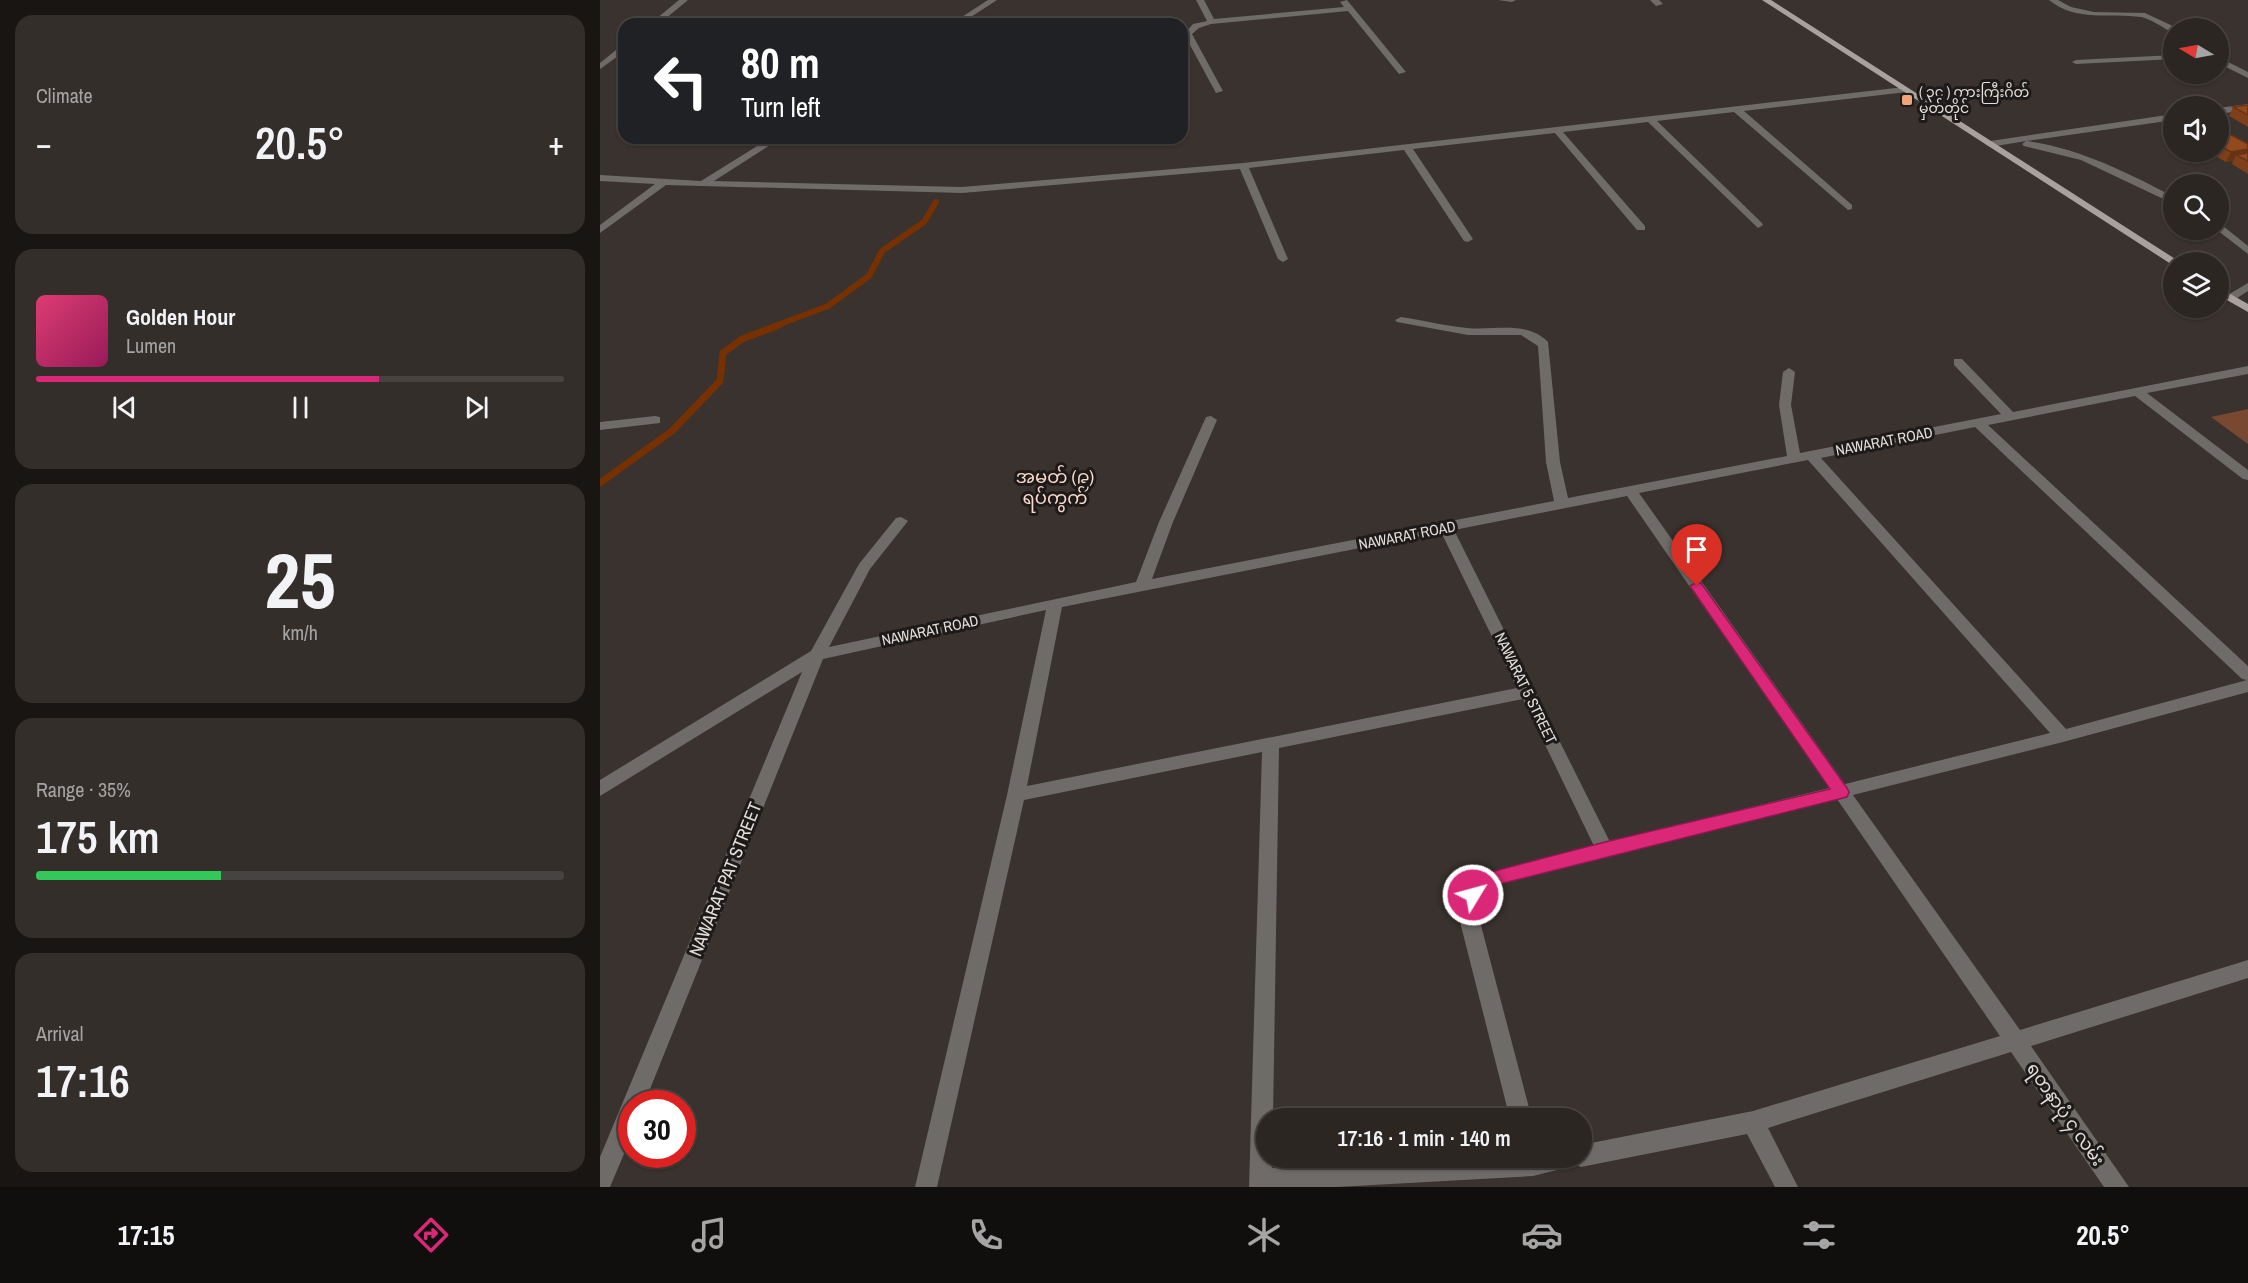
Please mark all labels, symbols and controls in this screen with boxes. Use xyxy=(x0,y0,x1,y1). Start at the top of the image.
north arrow xyxy=(2163,18,2229,84)
map controls xyxy=(2163,18,2229,318)
text: 80 m xyxy=(741,35,820,91)
icon: left xyxy=(642,42,720,120)
text: Climate xyxy=(36,82,93,109)
place label: ( ၃၄ ) ကားကြီးဂိတ် မှတ်တိုင် xyxy=(1919,82,2029,120)
text: Turn left xyxy=(741,89,820,125)
marker: ( ၃၄ ) ကားကြီးဂိတ် မှတ်တိုင် xyxy=(1900,93,1914,107)
button: sound xyxy=(2163,96,2229,162)
text: 20.5° xyxy=(255,112,345,173)
text: − xyxy=(36,121,52,165)
text: + xyxy=(548,121,564,165)
button: search xyxy=(2163,174,2229,240)
button: layers xyxy=(2163,252,2229,318)
text: Golden Hour xyxy=(126,302,235,332)
text: Lumen xyxy=(126,332,176,359)
icon: previous xyxy=(108,391,141,424)
icon: pause xyxy=(284,391,317,424)
icon: next xyxy=(460,391,493,424)
street label: NAWARAT ROAD xyxy=(1834,421,1934,461)
district label: အမှတ် (၉) ရပ်ကွက် xyxy=(1016,464,1094,513)
street label: NAWARAT ROAD xyxy=(1357,515,1457,555)
pin xyxy=(1671,524,1722,586)
text: 25 xyxy=(264,527,336,632)
icon: arrive xyxy=(1680,533,1713,566)
street label: NAWARAT ROAD xyxy=(880,609,980,651)
text: km/h xyxy=(282,619,318,646)
street label: NAWARAT 5 STREET xyxy=(1490,629,1562,748)
text: Range · 35% xyxy=(36,776,131,803)
street label: NAWARAT PAT STREET xyxy=(683,798,767,960)
text: 175 km xyxy=(36,806,160,867)
position arrow xyxy=(1441,863,1505,927)
text: Arrival xyxy=(36,1020,83,1047)
text: 17:16 xyxy=(36,1050,130,1111)
street label: ရတနာပုံ ၄ လမ်း xyxy=(2019,1057,2111,1173)
speed limit sign: 30 xyxy=(618,1090,696,1168)
text: 17:16 · 1 min · 140 m xyxy=(1337,1123,1511,1153)
icon: directions xyxy=(410,1214,452,1256)
icon: music xyxy=(688,1214,730,1256)
icon: phone xyxy=(965,1214,1007,1256)
icon: climate xyxy=(1243,1214,1285,1256)
icon: car xyxy=(1521,1214,1563,1256)
icon: filters xyxy=(1798,1214,1840,1256)
text: 17:15 xyxy=(118,1217,174,1253)
text: 20.5° xyxy=(2076,1217,2130,1253)

